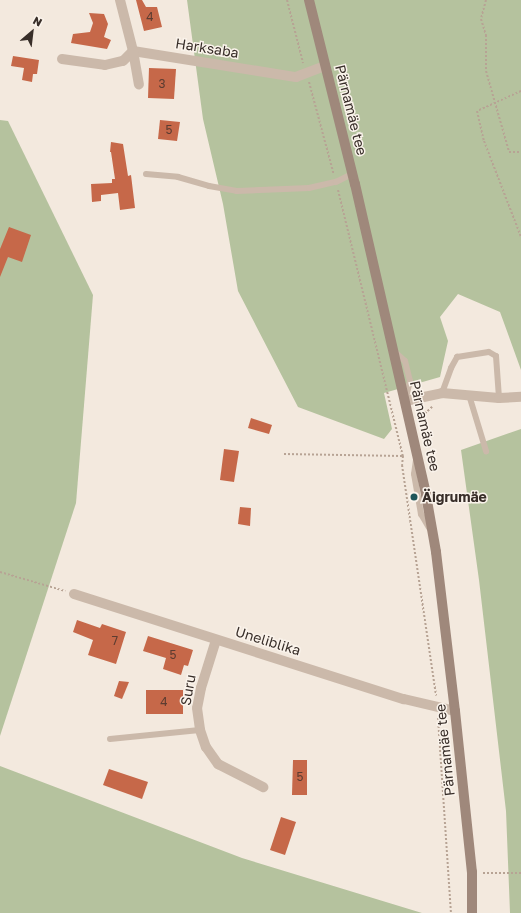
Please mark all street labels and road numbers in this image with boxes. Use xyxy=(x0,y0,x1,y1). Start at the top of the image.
street label: Harksaba xyxy=(174,35,240,61)
street label: Pärnamäe tee xyxy=(332,63,370,157)
street label: Pärnamäe tee xyxy=(406,379,444,473)
street label: Uneliblika xyxy=(233,623,303,659)
street label: Suru xyxy=(177,673,199,707)
street label: Pärnamäe tee xyxy=(432,703,458,797)

